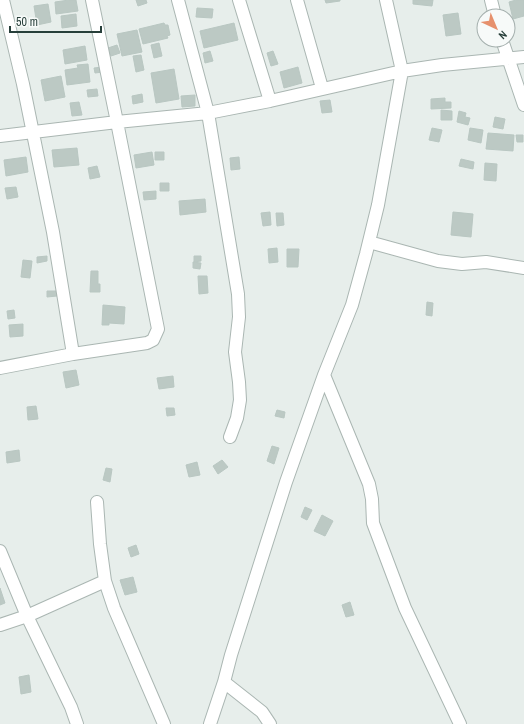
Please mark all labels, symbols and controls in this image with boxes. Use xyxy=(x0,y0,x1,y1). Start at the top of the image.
scale bar xyxy=(10,8,101,34)
north arrow xyxy=(476,8,516,48)
text: 50 m xyxy=(16,14,38,30)
text: N xyxy=(496,28,510,42)

